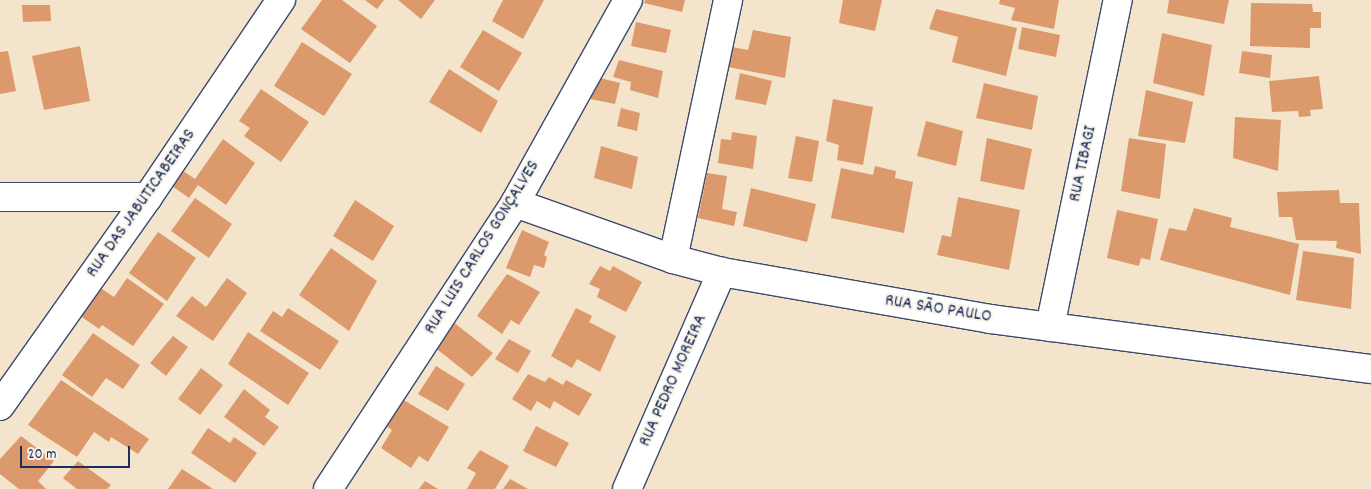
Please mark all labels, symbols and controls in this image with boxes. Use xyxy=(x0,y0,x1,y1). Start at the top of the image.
street label: RUA TIBAGI xyxy=(1065,124,1103,204)
street label: RUA DAS JABUTICABEIRAS xyxy=(83,126,201,282)
street label: RUA LUIS CARLOS GONÇALVES xyxy=(421,157,545,339)
street label: RUA SÃO PAULO xyxy=(883,291,993,329)
street label: RUA PEDRO MOREIRA xyxy=(635,312,713,450)
scale bar xyxy=(22,436,132,468)
text: 20 m xyxy=(28,444,56,466)

